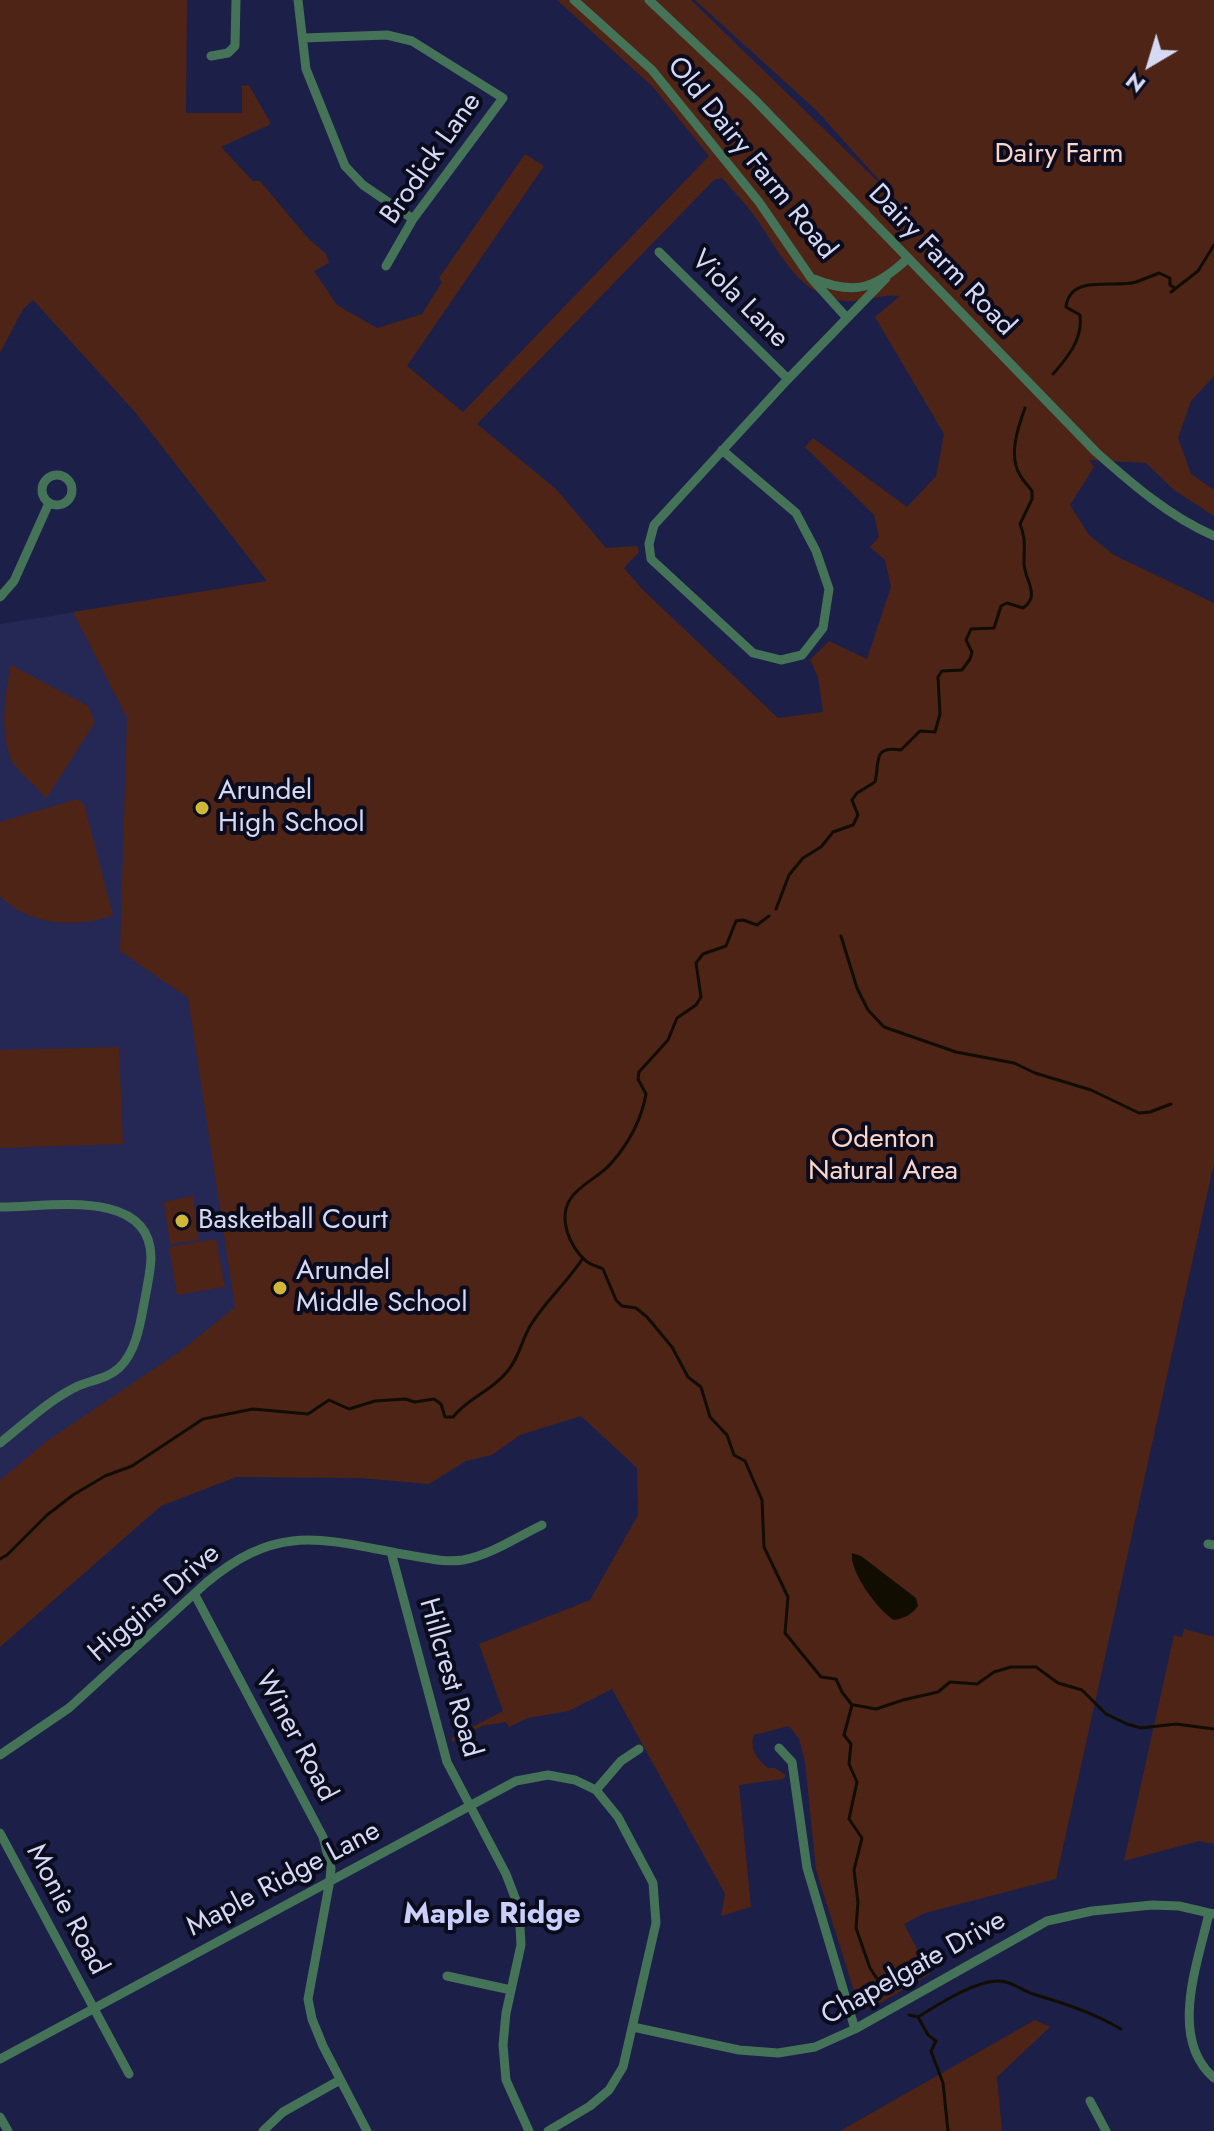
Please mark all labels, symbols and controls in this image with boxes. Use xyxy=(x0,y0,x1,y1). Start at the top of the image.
north arrow xyxy=(1110,24,1190,104)
street label: Old Dairy Farm Road xyxy=(659,51,843,267)
text: N xyxy=(1118,65,1152,101)
street label: Brodick Lane xyxy=(374,87,490,231)
park label: Dairy Farm xyxy=(994,138,1124,172)
street label: Dairy Farm Road xyxy=(860,178,1022,344)
street label: Viola Lane xyxy=(683,244,795,356)
place label: Arundel High School xyxy=(218,775,365,841)
marker: Arundel High School xyxy=(193,799,211,817)
park label: Odenton Natural Area xyxy=(808,1123,958,1189)
place label: Basketball Court xyxy=(198,1204,388,1238)
marker: Basketball Court xyxy=(173,1212,191,1230)
place label: Arundel Middle School xyxy=(296,1255,468,1321)
marker: Arundel Middle School xyxy=(271,1279,289,1297)
street label: Higgins Drive xyxy=(82,1538,228,1670)
street label: Hillcrest Road xyxy=(410,1595,488,1761)
street label: Winer Road xyxy=(247,1666,343,1808)
street label: Maple Ridge Lane xyxy=(182,1815,386,1945)
street label: Monie Road xyxy=(18,1839,114,1981)
district label: Maple Ridge xyxy=(403,1898,581,1934)
street label: Chapelgate Drive xyxy=(816,1905,1012,2033)

